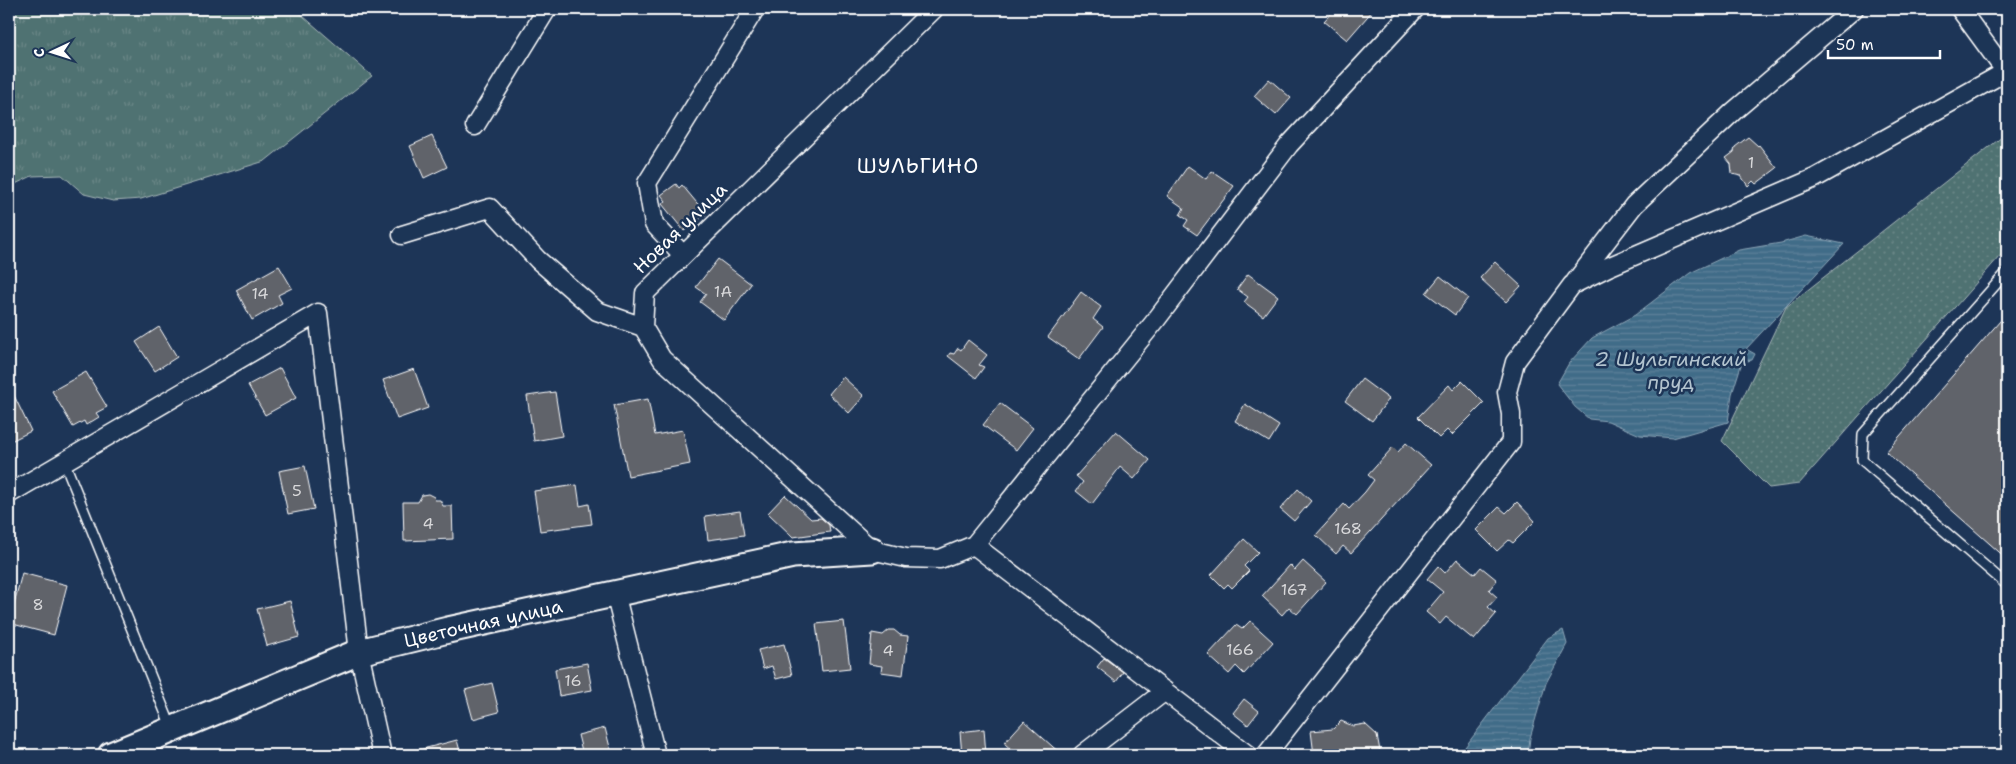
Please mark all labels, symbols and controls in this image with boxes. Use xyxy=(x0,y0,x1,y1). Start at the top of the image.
north arrow xyxy=(28,28,78,78)
scale bar xyxy=(1828,28,1941,60)
text: 50 m xyxy=(1836,35,1874,55)
text: С xyxy=(30,48,48,58)
district label: ШУЛЬГИНО xyxy=(857,152,979,180)
house number: 1 xyxy=(1748,152,1754,173)
street label: Новая улица xyxy=(628,177,732,279)
house number: 1А xyxy=(714,281,732,302)
house number: 14 xyxy=(251,283,269,304)
water label: 2 Шульгинский пруд xyxy=(1595,346,1747,395)
house number: 5 xyxy=(292,480,302,501)
house number: 4 xyxy=(422,513,434,534)
house number: 168 xyxy=(1334,518,1362,539)
house number: 167 xyxy=(1281,579,1307,600)
street label: Цветочная улица xyxy=(401,593,565,653)
house number: 8 xyxy=(32,594,44,615)
house number: 166 xyxy=(1226,639,1254,660)
house number: 4 xyxy=(882,640,894,661)
house number: 16 xyxy=(564,670,582,691)

